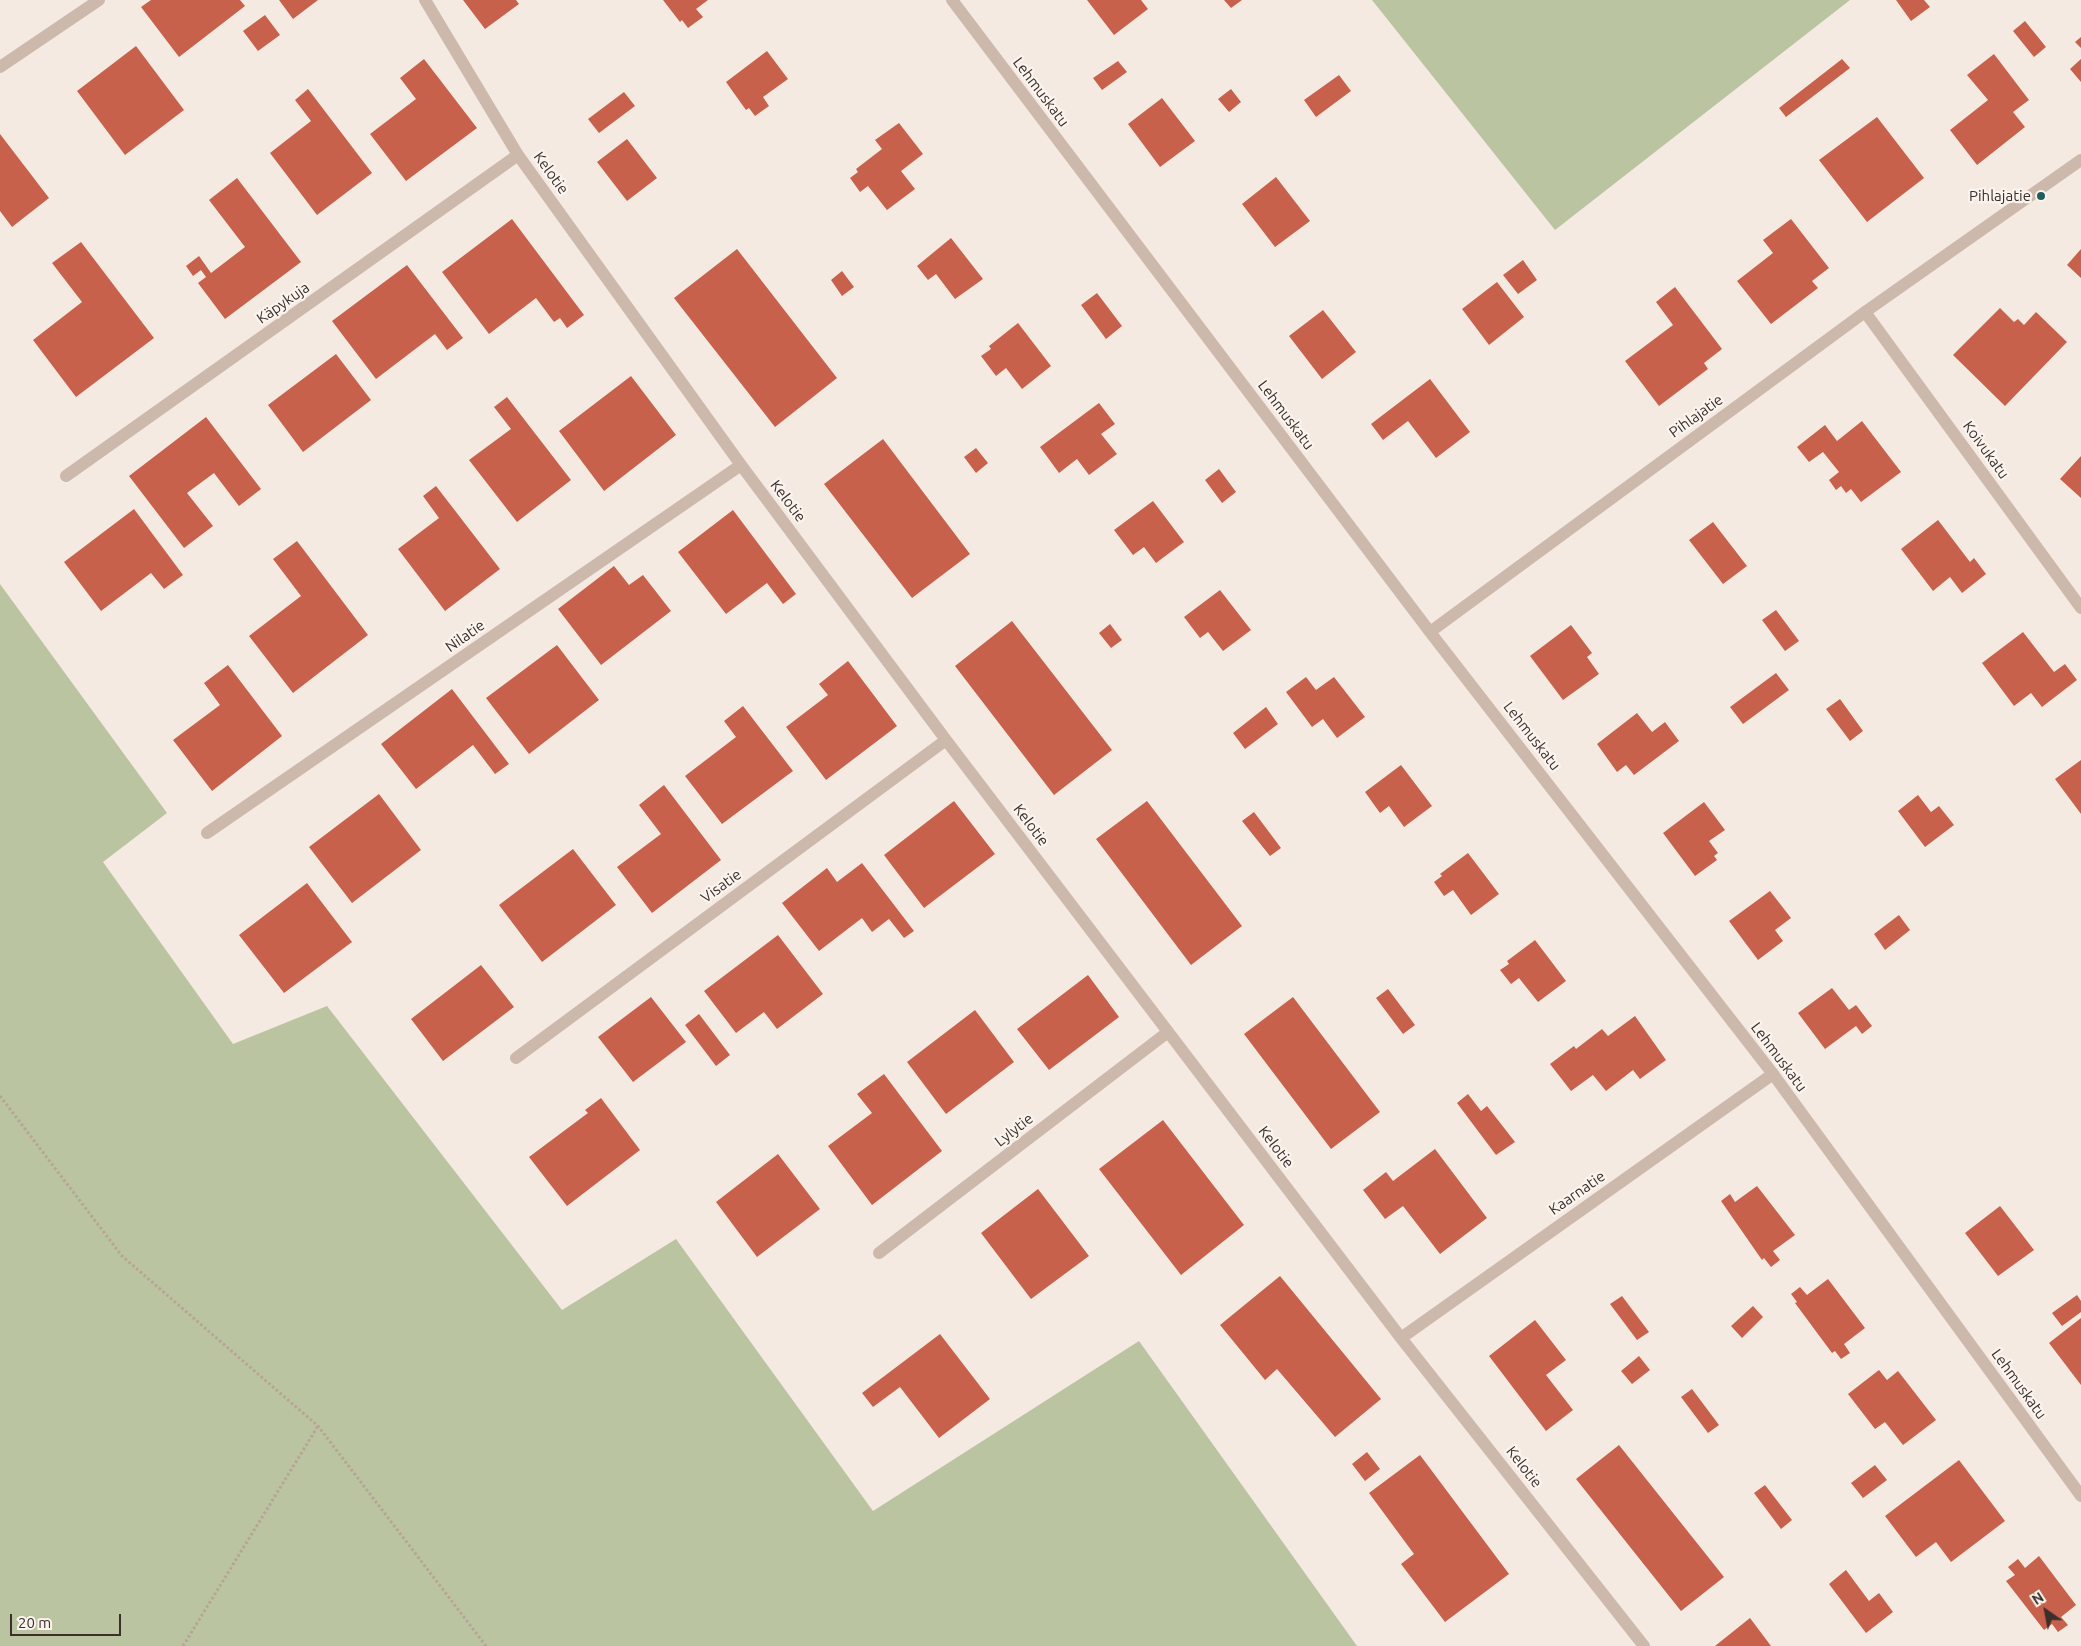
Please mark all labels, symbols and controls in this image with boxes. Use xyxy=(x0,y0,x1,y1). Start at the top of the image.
street label: Lehmuskatu xyxy=(1009,54,1073,130)
street label: Kelotie xyxy=(530,148,572,198)
place label: Pihlajatie xyxy=(1969,187,2031,205)
marker: Pihlajatie xyxy=(2035,190,2047,202)
street label: Käpykuja xyxy=(253,278,313,328)
street label: Lehmuskatu xyxy=(1254,377,1318,453)
street label: Pihlajatie xyxy=(1666,390,1726,442)
street label: Koivukatu xyxy=(1959,418,2013,482)
street label: Kelotie xyxy=(766,477,810,525)
street label: Nilatie xyxy=(442,616,488,656)
street label: Lehmuskatu xyxy=(1500,698,1564,774)
street label: Kelotie xyxy=(1009,801,1053,849)
street label: Visatie xyxy=(697,865,745,907)
street label: Lehmuskatu xyxy=(1747,1019,1811,1095)
street label: Lylytie xyxy=(991,1109,1037,1151)
street label: Kelotie xyxy=(1254,1123,1298,1171)
street label: Kaarnatie xyxy=(1545,1167,1609,1219)
street label: Lehmuskatu xyxy=(1988,1345,2050,1423)
street label: Kelotie xyxy=(1502,1443,1546,1491)
north arrow xyxy=(2021,1586,2071,1636)
text: N xyxy=(2029,1589,2047,1608)
scale bar xyxy=(12,1604,124,1636)
text: 20 m xyxy=(18,1614,51,1631)

